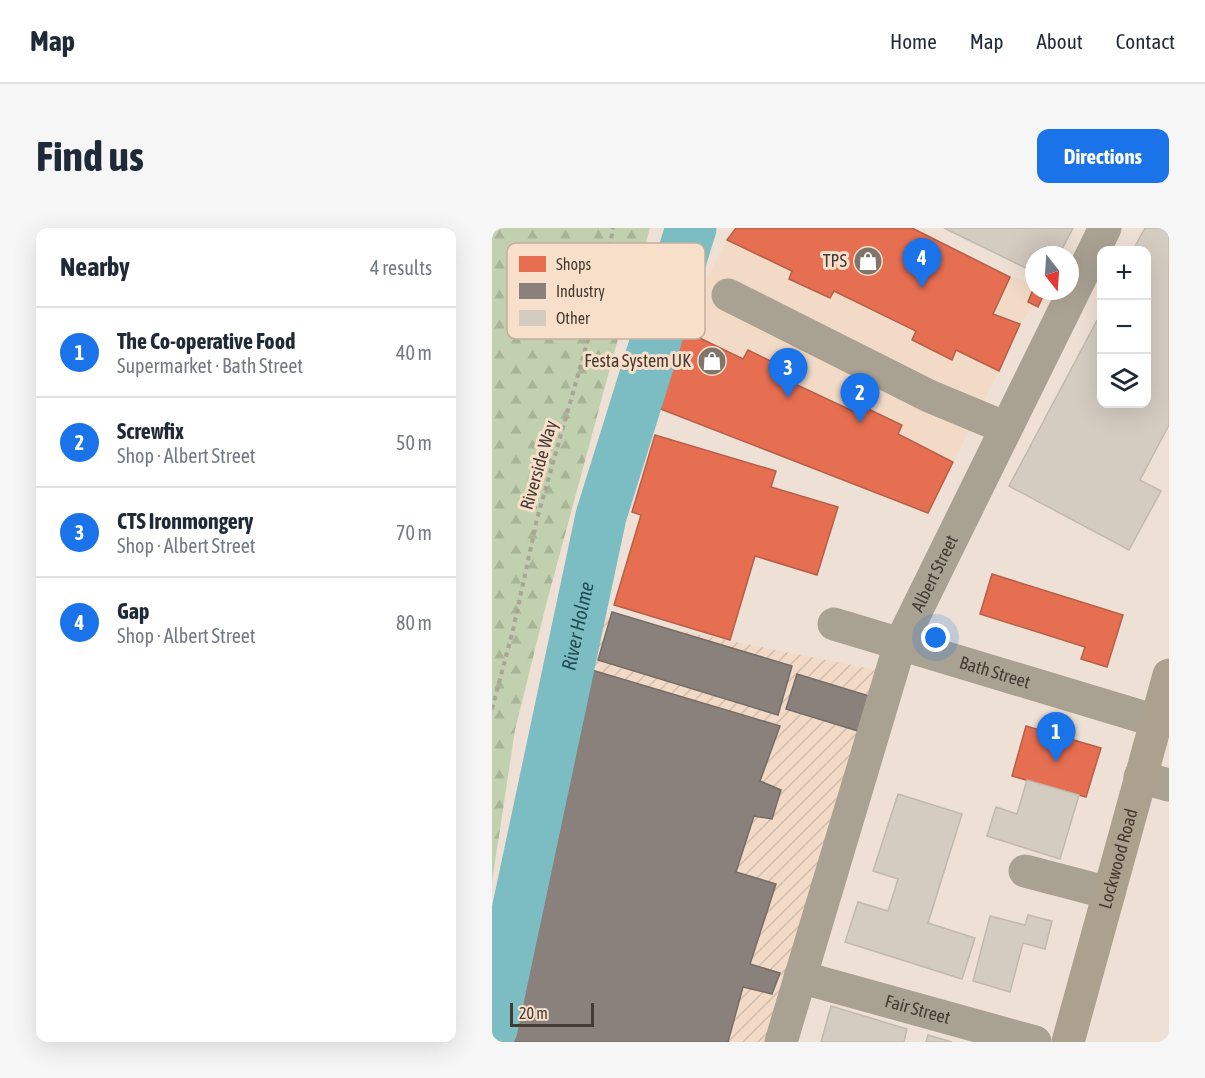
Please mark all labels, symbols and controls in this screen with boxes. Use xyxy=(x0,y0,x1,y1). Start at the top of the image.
text: Map xyxy=(30,25,75,57)
text: Home xyxy=(890,29,937,53)
text: Map xyxy=(970,29,1004,53)
text: About xyxy=(1037,29,1083,53)
text: Contact xyxy=(1116,29,1175,53)
button: Directions xyxy=(1037,129,1169,183)
text: Find us xyxy=(36,132,144,180)
pin: 4 xyxy=(902,238,942,288)
legend xyxy=(507,243,705,339)
shop icon: TPS xyxy=(852,245,884,277)
north arrow xyxy=(1025,246,1079,300)
map controls xyxy=(1097,246,1151,408)
button: + xyxy=(1097,246,1151,300)
place label: TPS xyxy=(823,250,847,271)
text: Nearby xyxy=(60,252,130,282)
text: Shops xyxy=(556,255,592,274)
text: 4 results xyxy=(370,256,432,279)
text: Industry xyxy=(556,282,605,301)
button: − xyxy=(1097,300,1151,354)
text: Other xyxy=(556,309,590,327)
text: The Co-operative Food xyxy=(117,328,295,354)
text: 1 xyxy=(75,341,84,364)
text: 40 m xyxy=(396,341,432,364)
shop icon: Festa System UK xyxy=(696,345,728,377)
pin: 3 xyxy=(768,348,808,398)
place label: Festa System UK xyxy=(584,350,691,371)
text: Supermarket · Bath Street xyxy=(117,354,303,377)
button: layers xyxy=(1097,354,1151,408)
pin: 2 xyxy=(840,374,880,423)
text: Screwfix xyxy=(117,418,184,444)
street label: Riverside Way xyxy=(516,418,561,512)
text: 2 xyxy=(75,431,84,454)
text: 50 m xyxy=(396,431,432,454)
text: Shop · Albert Street xyxy=(117,444,255,467)
text: CTS Ironmongery xyxy=(117,508,253,534)
text: 3 xyxy=(75,521,84,544)
text: 70 m xyxy=(396,521,432,544)
street label: Albert Street xyxy=(907,532,962,615)
text: Shop · Albert Street xyxy=(117,534,255,557)
water label: River Holme xyxy=(557,579,598,672)
text: Gap xyxy=(117,598,149,624)
text: 4 xyxy=(75,611,84,634)
text: 80 m xyxy=(396,611,432,634)
your location xyxy=(921,623,950,652)
text: Shop · Albert Street xyxy=(117,624,255,647)
street label: Bath Street xyxy=(957,651,1033,693)
pin: 1 xyxy=(1036,712,1076,762)
street label: Lockwood Road xyxy=(1094,806,1142,911)
street label: Fair Street xyxy=(883,990,953,1028)
scale bar xyxy=(510,1000,594,1028)
text: 20 m xyxy=(519,1004,548,1022)

